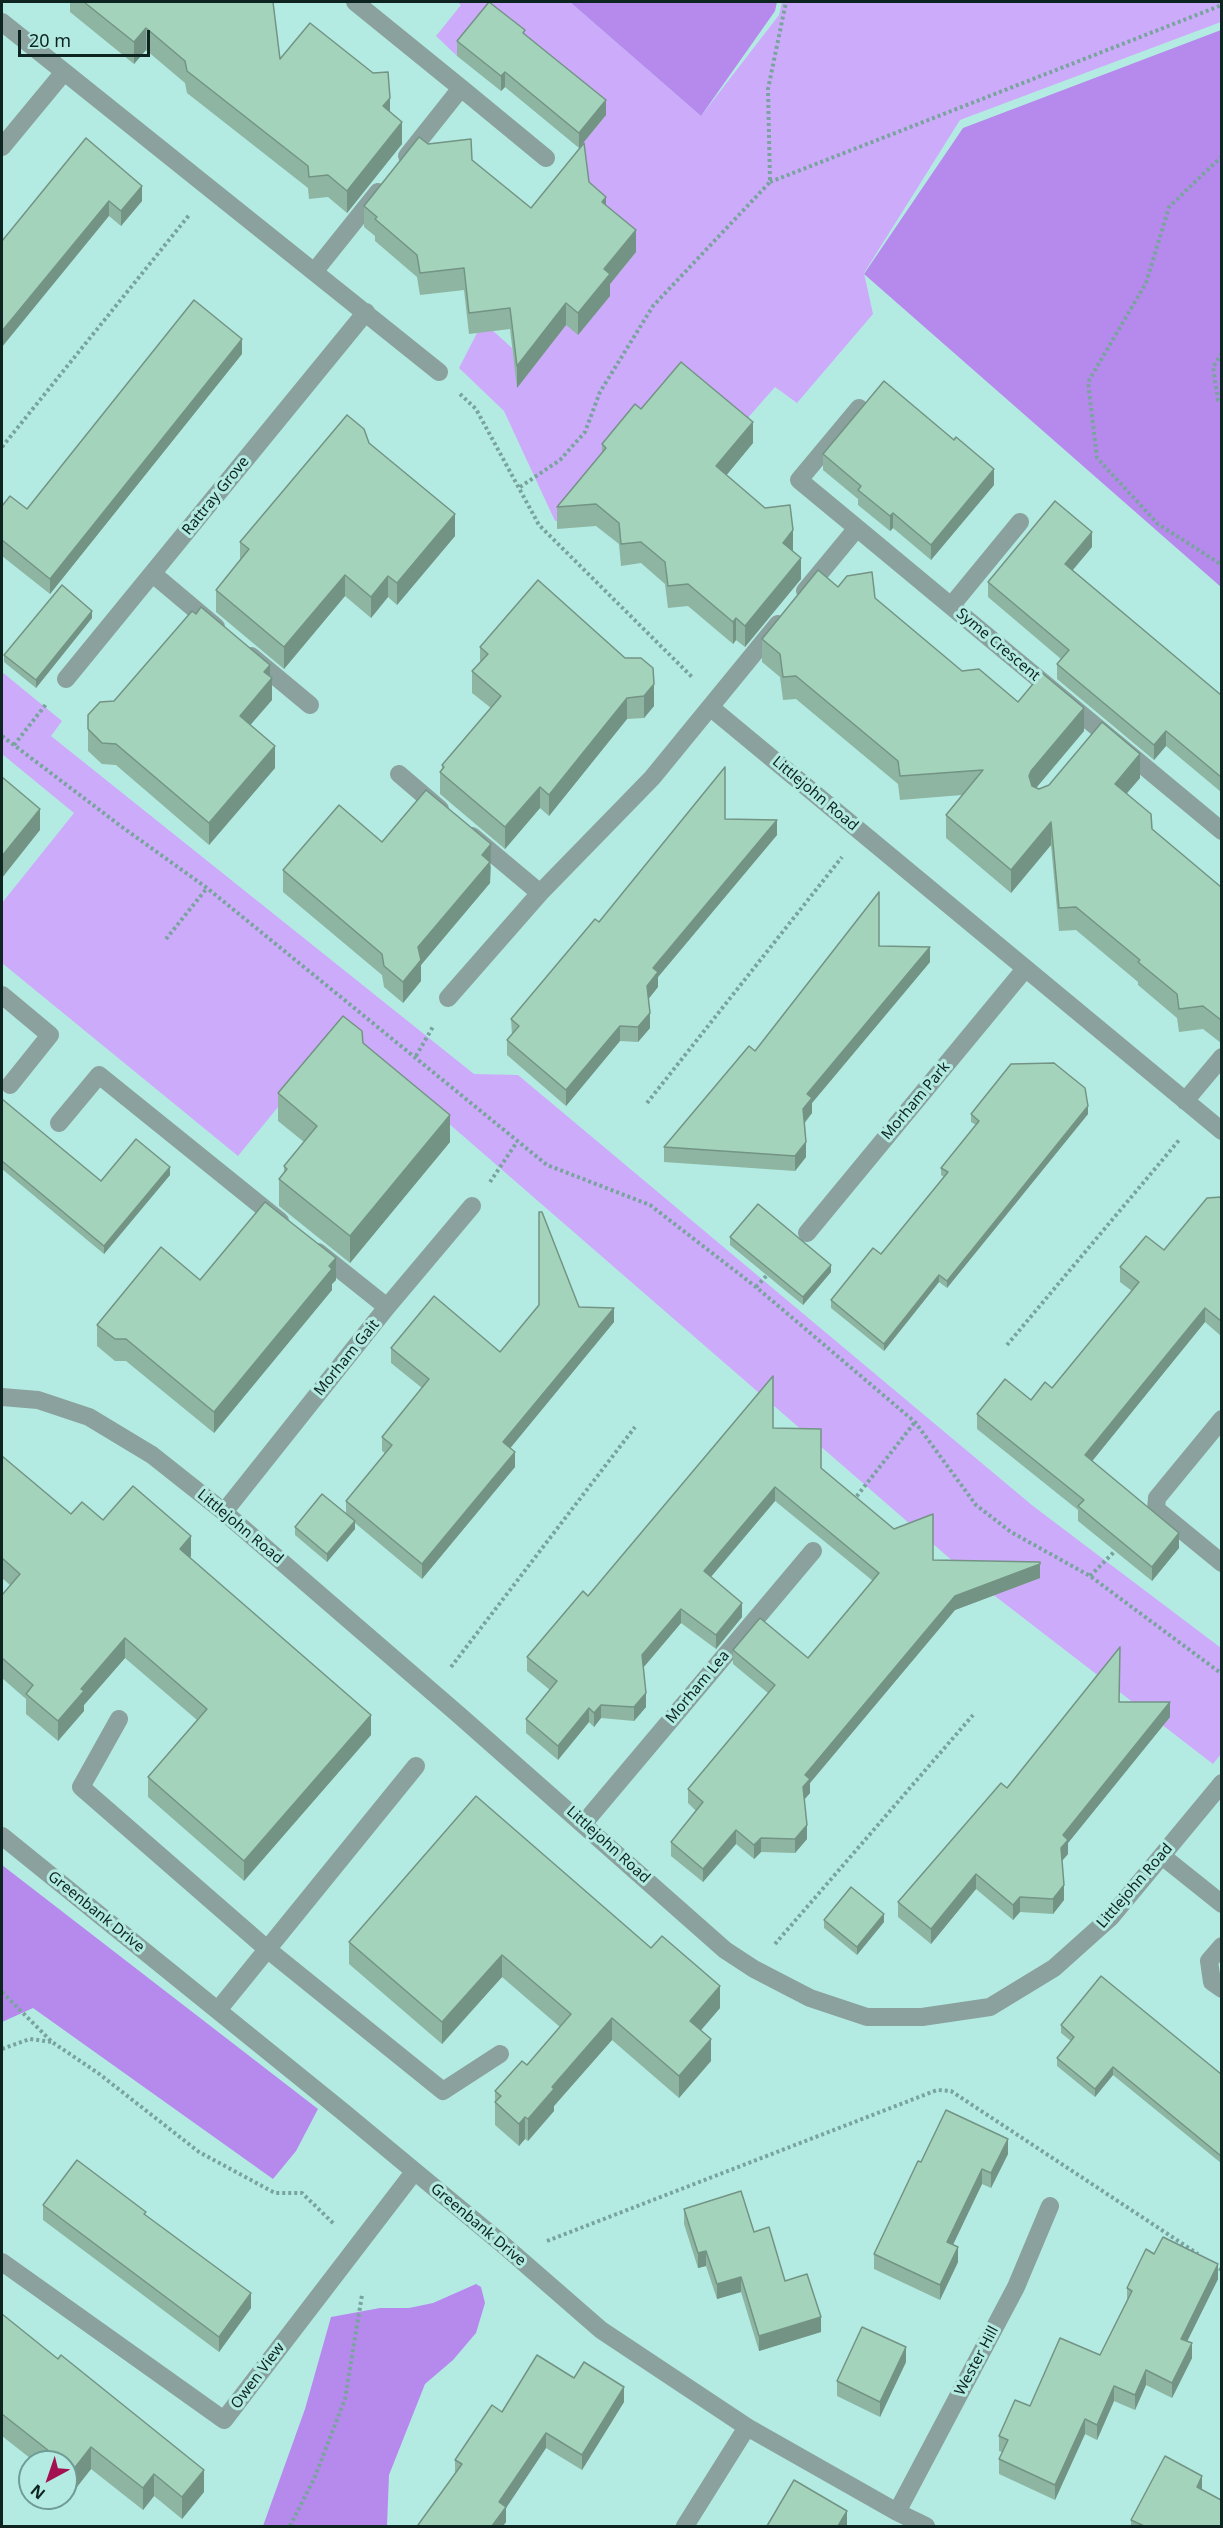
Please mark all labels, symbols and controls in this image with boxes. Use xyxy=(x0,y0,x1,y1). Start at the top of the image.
scale bar xyxy=(21,18,153,56)
text: 20 m xyxy=(29,28,71,52)
street label: Rattray Grove xyxy=(179,453,253,539)
street label: Syme Crescent xyxy=(953,605,1043,685)
street label: Littlejohn Road xyxy=(768,753,862,835)
street label: Morham Park xyxy=(878,1058,954,1144)
street label: Morham Gait xyxy=(311,1316,383,1400)
street label: Littlejohn Road xyxy=(193,1486,287,1568)
street label: Morham Lea xyxy=(662,1647,734,1727)
street label: Littlejohn Road xyxy=(562,1803,654,1887)
street label: Littlejohn Road xyxy=(1093,1840,1177,1932)
street label: Greenbank Drive xyxy=(44,1868,148,1956)
street label: Greenbank Drive xyxy=(427,2180,529,2270)
street label: Wester Hill xyxy=(951,2323,1003,2399)
street label: Owen View xyxy=(227,2339,289,2413)
north arrow xyxy=(18,2450,78,2510)
text: N xyxy=(26,2480,50,2505)

